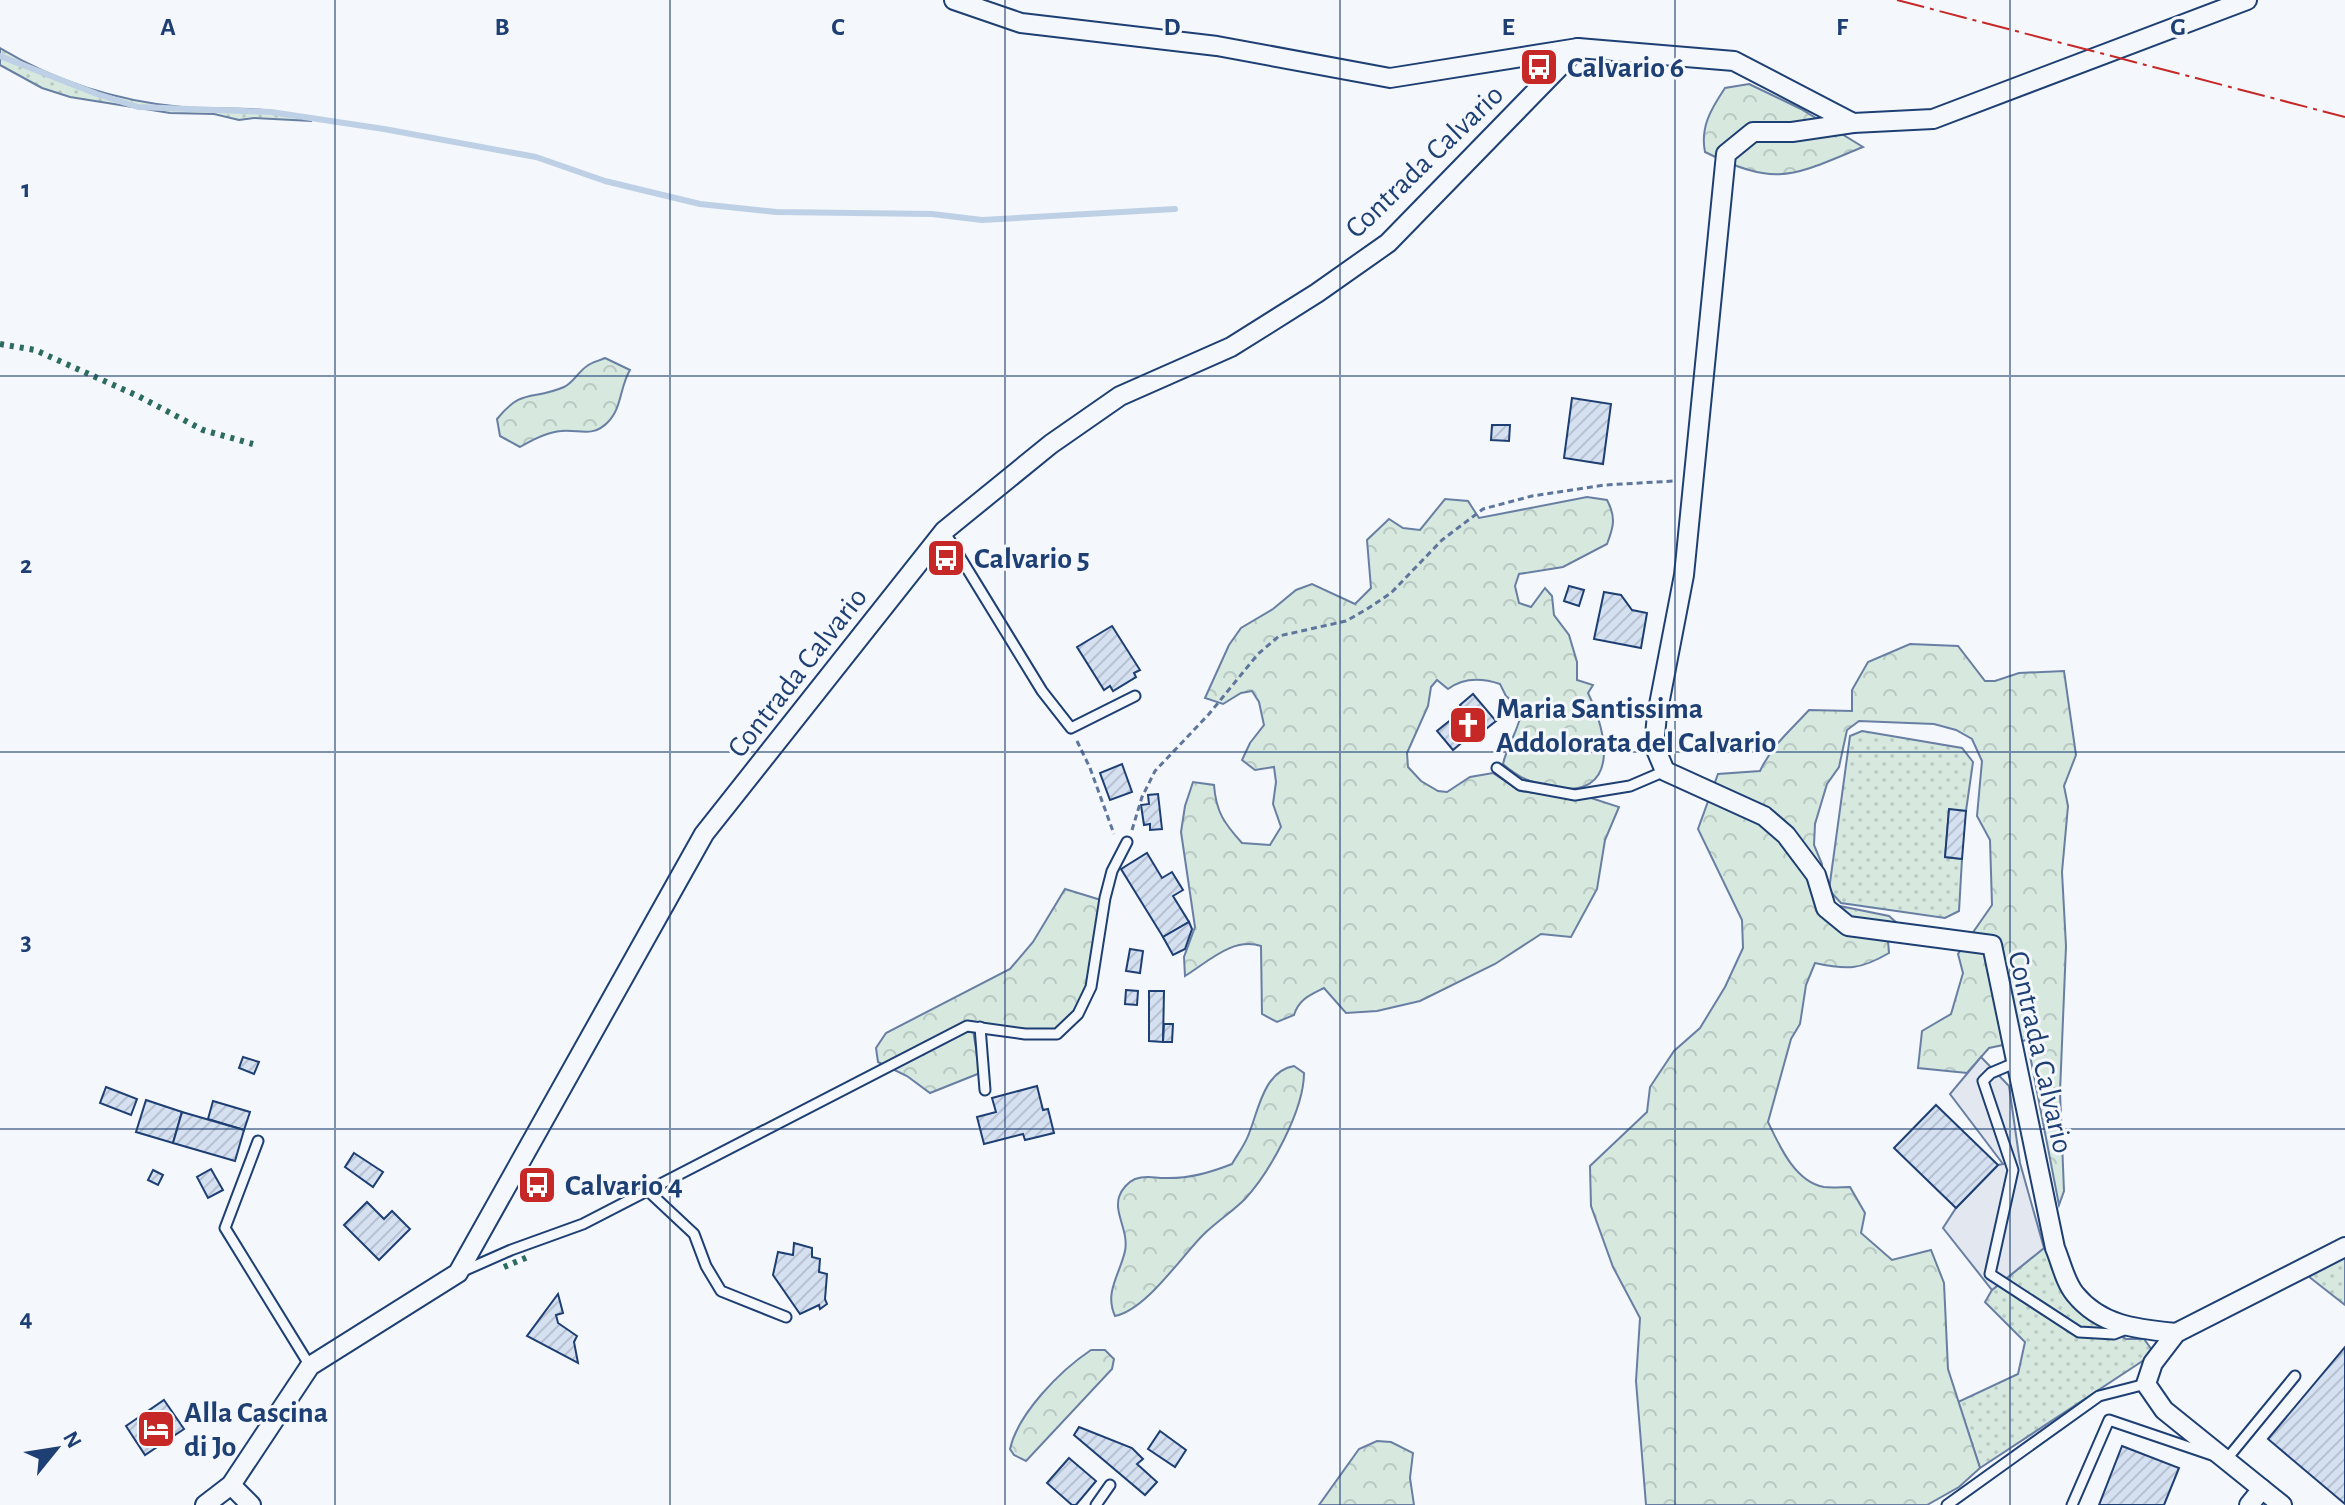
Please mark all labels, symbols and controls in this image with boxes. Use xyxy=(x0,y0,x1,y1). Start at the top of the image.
text: A xyxy=(160,14,176,40)
text: B xyxy=(494,14,510,40)
text: C xyxy=(831,14,845,40)
text: D xyxy=(1163,14,1181,40)
text: E xyxy=(1501,14,1515,40)
text: F xyxy=(1836,14,1849,40)
text: G xyxy=(2170,14,2186,40)
bus stop icon: Calvario 6 xyxy=(1518,46,1560,88)
place label: Calvario 6 xyxy=(1567,53,1684,83)
street label: Contrada Calvario xyxy=(1340,79,1509,244)
text: 1 xyxy=(21,176,31,202)
bus stop icon: Calvario 5 xyxy=(925,537,967,579)
place label: Calvario 5 xyxy=(974,544,1090,574)
text: 2 xyxy=(20,552,32,578)
street label: Contrada Calvario xyxy=(722,582,873,763)
place label: Maria Santissima Addolorata del Calvario xyxy=(1496,694,1776,758)
church icon: Maria Santissima Addolorata del Calvario xyxy=(1447,704,1489,746)
text: 3 xyxy=(20,929,32,955)
street label: Contrada Calvario xyxy=(2002,948,2078,1156)
bus stop icon: Calvario 4 xyxy=(516,1164,558,1206)
place label: Calvario 4 xyxy=(565,1171,683,1201)
text: 4 xyxy=(19,1305,33,1331)
place label: Alla Cascina di Jo xyxy=(184,1398,328,1462)
hotel icon: Alla Cascina di Jo xyxy=(135,1408,177,1450)
north arrow xyxy=(16,1409,96,1489)
text: N xyxy=(59,1427,86,1452)

